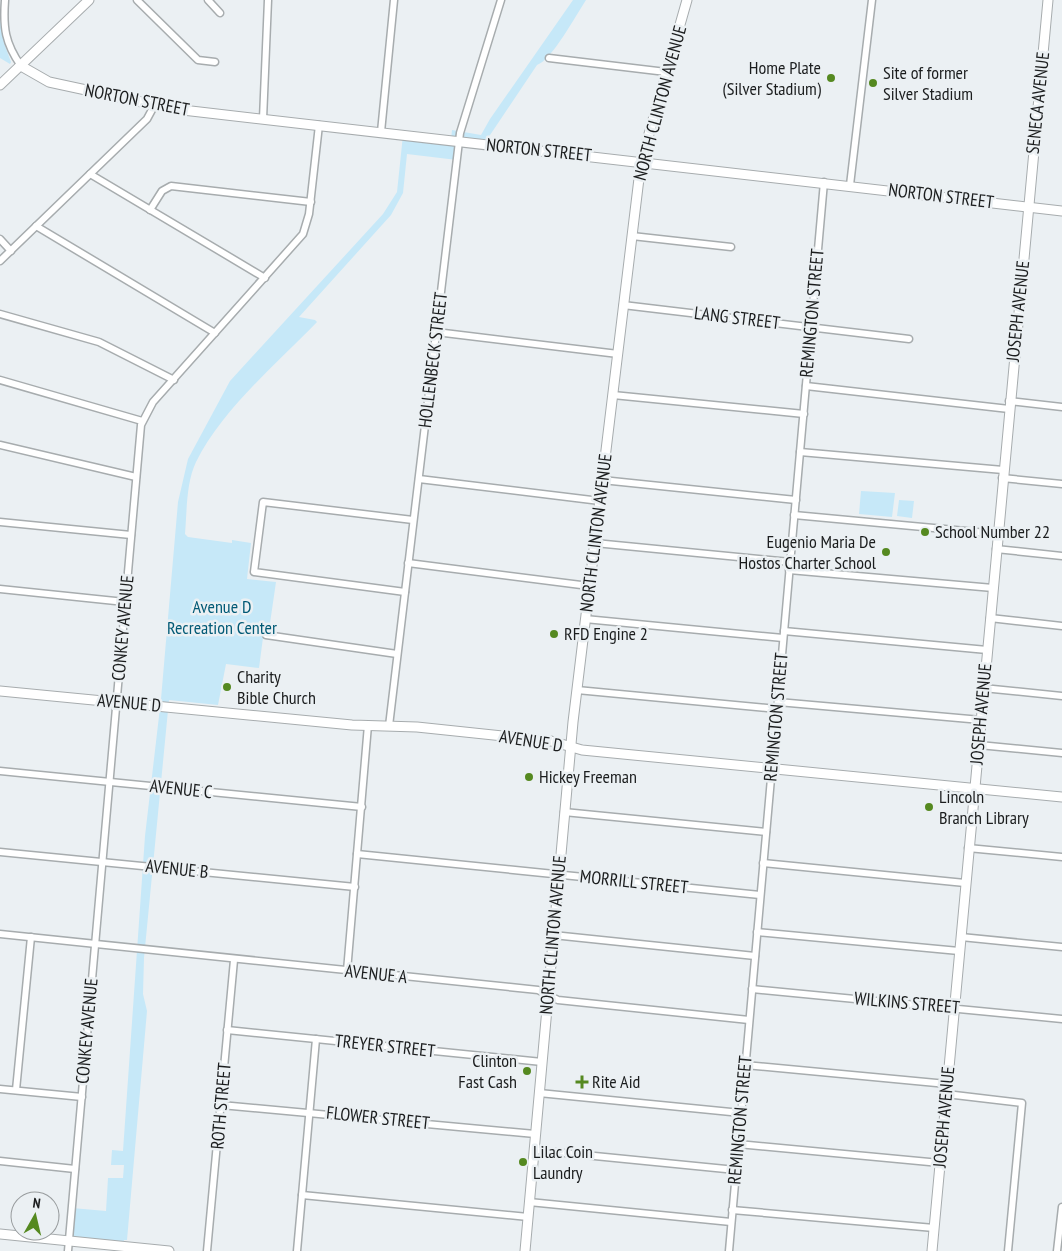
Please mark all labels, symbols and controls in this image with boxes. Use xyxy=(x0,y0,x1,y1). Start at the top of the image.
street label: NORTH CLINTON AVENUE xyxy=(628,23,691,183)
street label: SENECA AVENUE xyxy=(1021,51,1054,155)
place label: Home Plate (Silver Stadium) xyxy=(723,56,822,100)
place label: Site of former Silver Stadium xyxy=(883,61,973,105)
marker: Home Plate (Silver Stadium) xyxy=(825,72,837,84)
marker: Site of former Silver Stadium xyxy=(867,77,879,89)
street label: NORTON STREET xyxy=(83,78,191,121)
street label: NORTON STREET xyxy=(485,133,593,166)
street label: NORTON STREET xyxy=(887,178,995,213)
street label: REMINGTON STREET xyxy=(794,248,829,378)
street label: JOSEPH AVENUE xyxy=(1001,259,1034,364)
street label: HOLLENBECK STREET xyxy=(413,291,452,429)
street label: LANG STREET xyxy=(693,301,781,334)
street label: NORTH CLINTON AVENUE xyxy=(574,452,617,613)
place label: School Number 22 xyxy=(935,520,1050,543)
marker: School Number 22 xyxy=(919,526,931,538)
place label: Eugenio Maria De Hostos Charter School xyxy=(739,530,877,574)
marker: Eugenio Maria De Hostos Charter School xyxy=(880,546,892,558)
street label: CONKEY AVENUE xyxy=(106,574,139,682)
park label: Avenue D Recreation Center xyxy=(167,595,277,639)
place label: RFD Engine 2 xyxy=(564,622,648,645)
marker: RFD Engine 2 xyxy=(548,628,560,640)
street label: REMINGTON STREET xyxy=(758,652,793,782)
street label: JOSEPH AVENUE xyxy=(965,662,996,766)
place label: Charity Bible Church xyxy=(237,665,316,709)
marker: Charity Bible Church xyxy=(221,681,233,693)
street label: AVENUE D xyxy=(96,688,162,717)
street label: AVENUE D xyxy=(498,724,564,757)
place label: Hickey Freeman xyxy=(539,765,637,788)
marker: Hickey Freeman xyxy=(523,771,535,783)
street label: AVENUE C xyxy=(149,774,213,803)
place label: Lincoln Branch Library xyxy=(939,785,1029,829)
marker: Lincoln Branch Library xyxy=(923,801,935,813)
street label: AVENUE B xyxy=(145,854,210,883)
street label: NORTH CLINTON AVENUE xyxy=(534,855,571,1015)
street label: MORRILL STREET xyxy=(579,864,689,899)
street label: AVENUE A xyxy=(344,959,409,988)
street label: CONKEY AVENUE xyxy=(70,977,103,1085)
street label: WILKINS STREET xyxy=(853,986,961,1019)
street label: TREYER STREET xyxy=(334,1029,436,1062)
place label: Clinton Fast Cash xyxy=(458,1049,517,1093)
street label: REMINGTON STREET xyxy=(722,1055,757,1185)
street label: ROTH STREET xyxy=(205,1062,236,1150)
marker: Clinton Fast Cash xyxy=(521,1065,533,1077)
street label: JOSEPH AVENUE xyxy=(928,1065,959,1169)
place label: Rite Aid xyxy=(592,1070,640,1093)
marker: Rite Aid xyxy=(576,1076,588,1088)
street label: FLOWER STREET xyxy=(325,1101,431,1134)
place label: Lilac Coin Laundry xyxy=(533,1140,593,1184)
marker: Lilac Coin Laundry xyxy=(517,1156,529,1168)
north arrow xyxy=(10,1191,60,1241)
text: N xyxy=(32,1194,42,1213)

